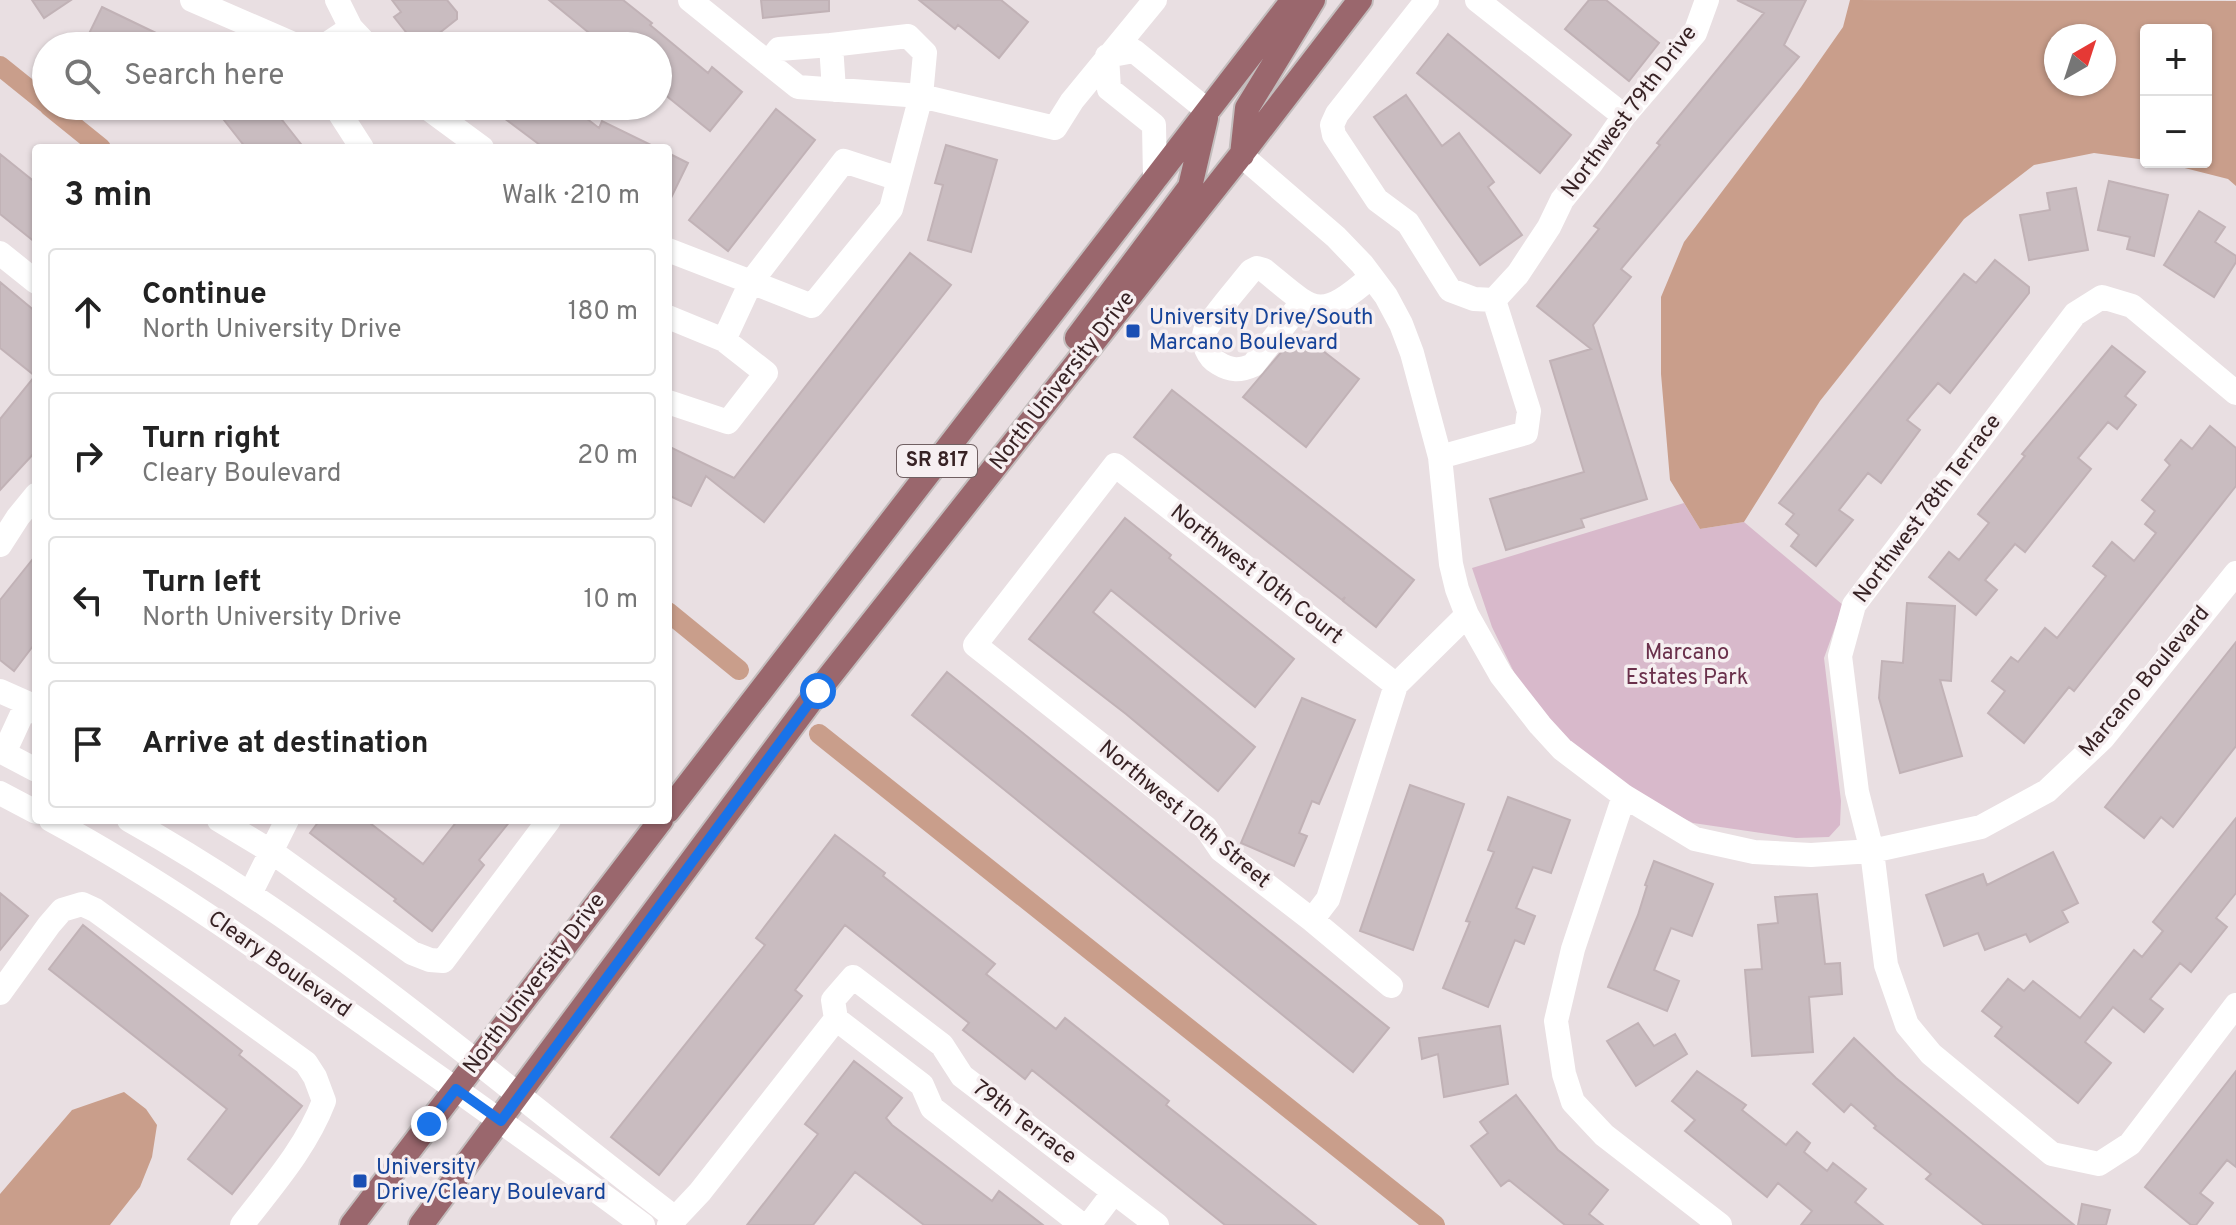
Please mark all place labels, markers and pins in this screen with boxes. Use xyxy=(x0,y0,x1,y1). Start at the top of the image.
place label: University Drive/South Marcano Boulevard xyxy=(1149,305,1374,357)
marker: University Drive/South Marcano Boulevard xyxy=(1124,322,1142,340)
place label: University Drive/Cleary Boulevard xyxy=(376,1155,606,1207)
marker: University Drive/Cleary Boulevard xyxy=(351,1172,369,1190)

